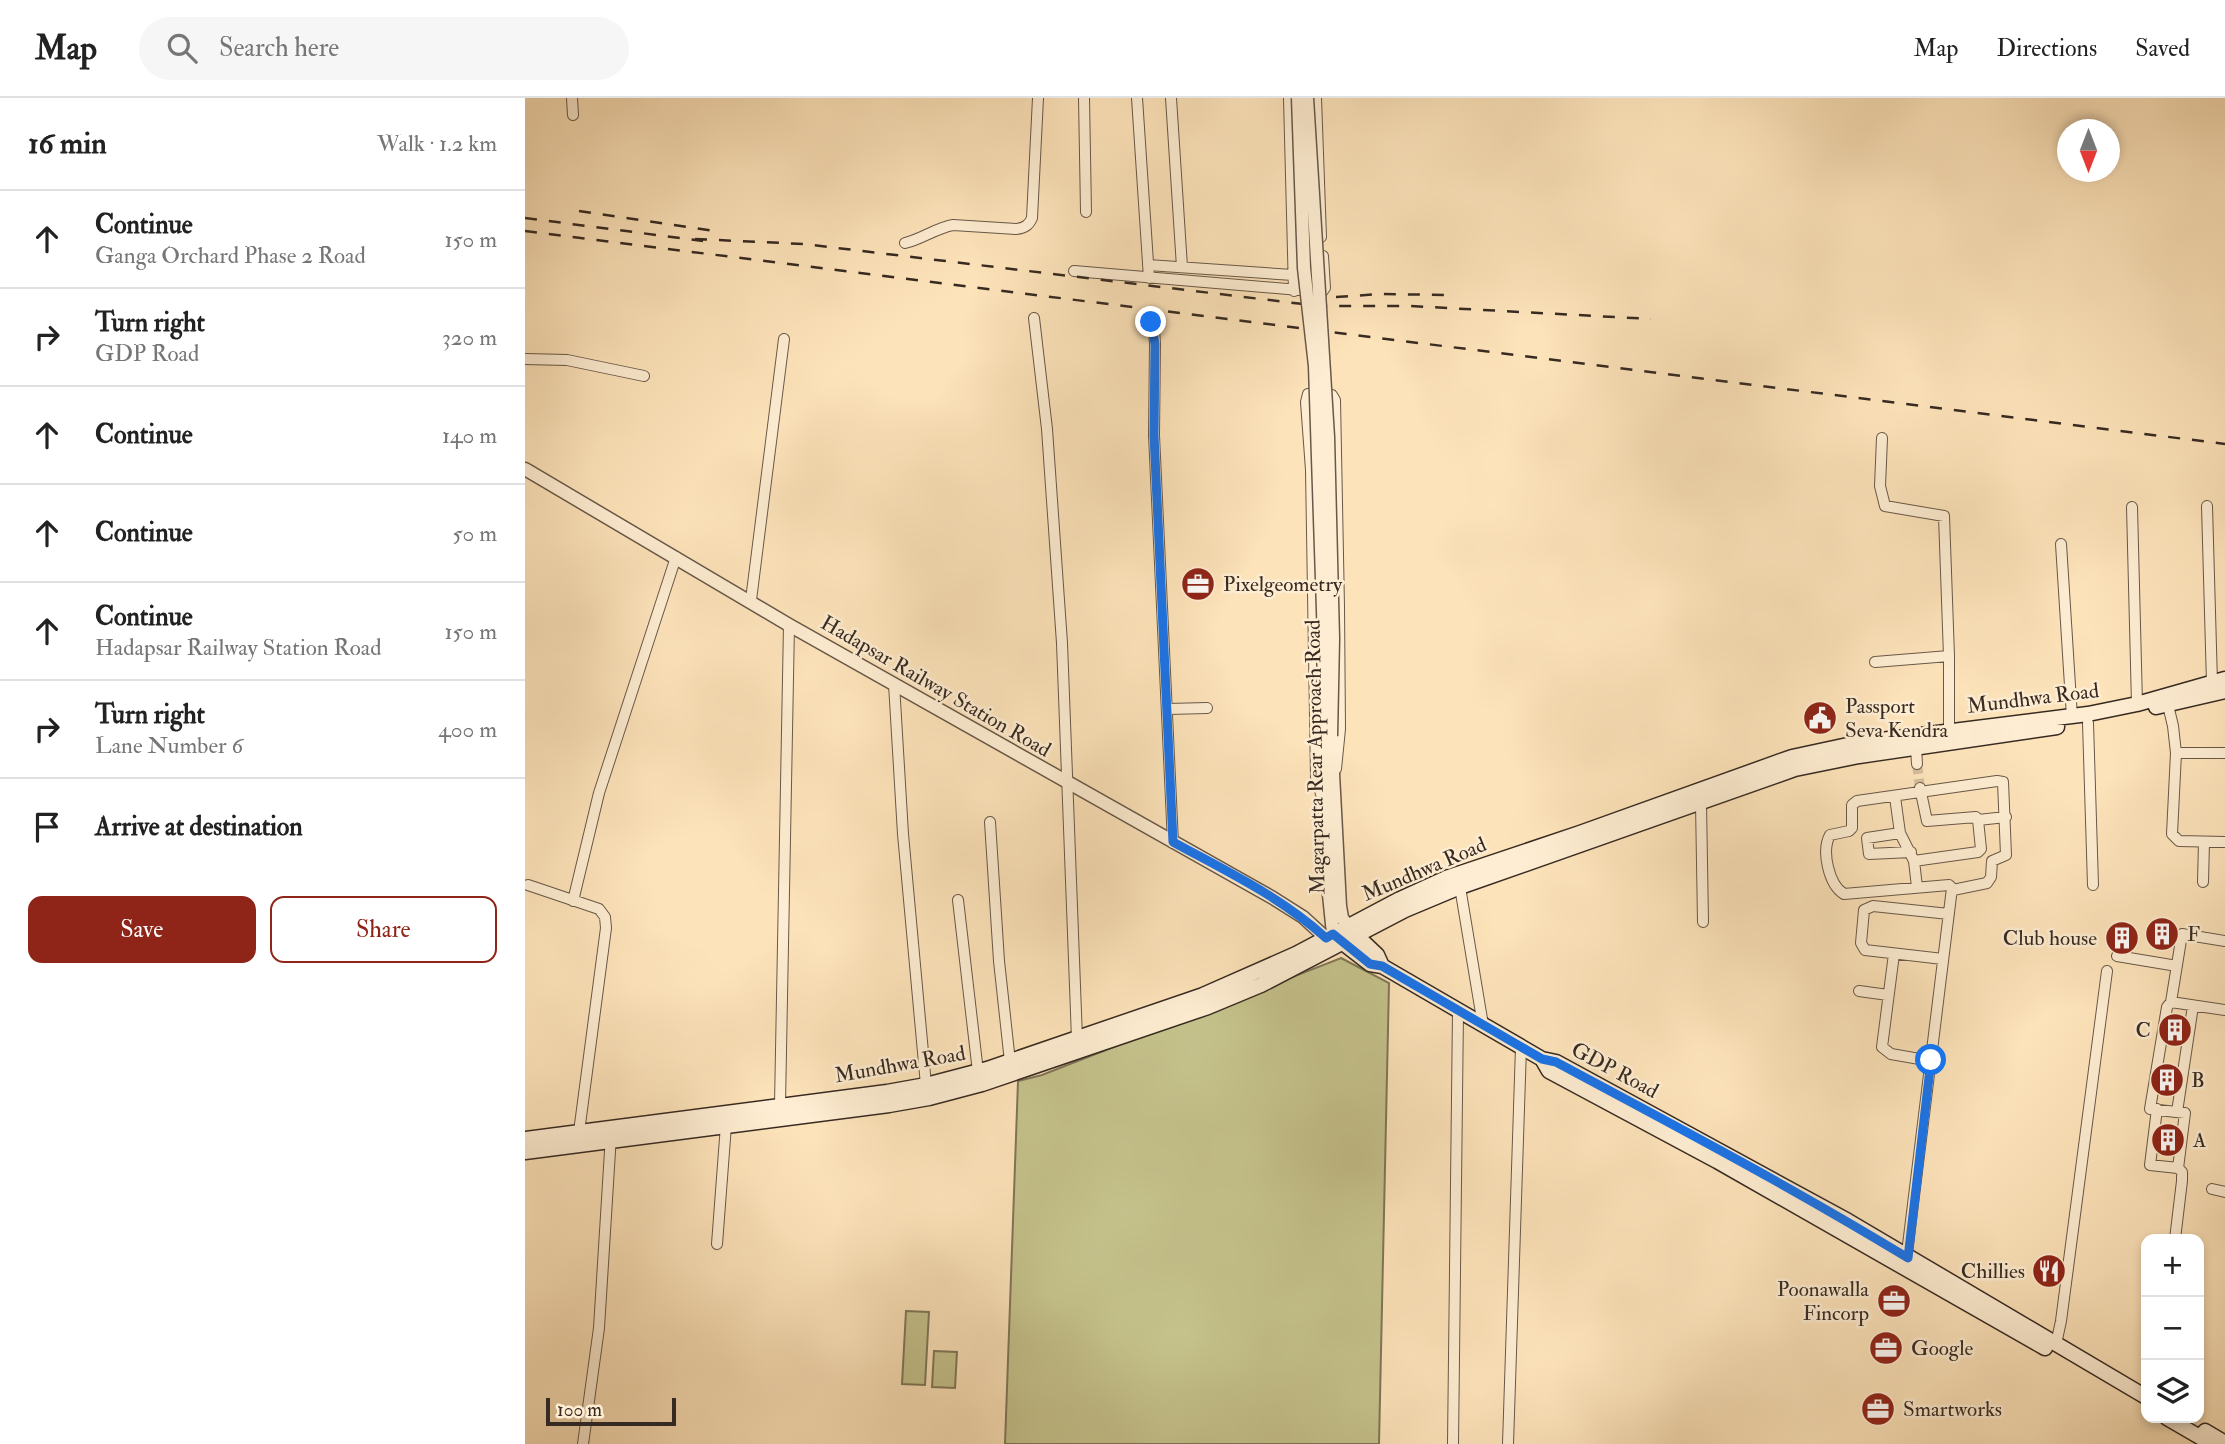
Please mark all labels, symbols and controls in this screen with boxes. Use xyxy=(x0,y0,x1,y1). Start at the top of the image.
search box xyxy=(139,17,629,80)
text: Map xyxy=(35,28,97,69)
icon: search xyxy=(163,29,201,67)
text: Search here xyxy=(219,32,339,64)
text: Map xyxy=(1913,33,1958,64)
text: Directions xyxy=(1996,33,2097,64)
text: Saved xyxy=(2135,33,2190,64)
north arrow xyxy=(2057,119,2120,182)
text: 16 min xyxy=(28,125,107,162)
text: Walk · 1.2 km xyxy=(377,129,497,158)
text: Continue xyxy=(95,209,193,241)
icon: ahead xyxy=(28,220,66,258)
text: 150 m xyxy=(444,225,497,254)
text: Ganga Orchard Phase 2 Road xyxy=(95,241,366,270)
route end xyxy=(1135,306,1166,337)
text: Turn right xyxy=(95,307,205,339)
icon: right xyxy=(28,318,66,356)
text: 320 m xyxy=(442,323,497,352)
text: GDP Road xyxy=(95,339,199,368)
icon: ahead xyxy=(28,416,66,454)
text: Continue xyxy=(95,419,193,451)
text: 140 m xyxy=(442,421,497,450)
icon: ahead xyxy=(28,514,66,552)
text: Continue xyxy=(95,517,193,549)
text: 50 m xyxy=(453,519,497,548)
office icon: Pixelgeometry xyxy=(1179,565,1217,603)
place label: Pixelgeometry xyxy=(1223,571,1343,598)
text: Continue xyxy=(95,601,193,633)
street label: Hadapsar Railway Station Road xyxy=(816,609,1056,764)
icon: ahead xyxy=(28,612,66,650)
text: 150 m xyxy=(444,617,497,646)
street label: Magarpatta Rear Approach Road xyxy=(1300,619,1331,895)
text: Hadapsar Railway Station Road xyxy=(95,633,382,662)
street label: Mundhwa Road xyxy=(1966,677,2101,720)
place label: Passport Seva Kendra xyxy=(1845,693,1949,744)
text: Turn right xyxy=(95,699,205,731)
public building icon: Passport Seva Kendra xyxy=(1801,699,1839,737)
icon: right xyxy=(28,710,66,748)
text: 400 m xyxy=(438,715,497,744)
text: Lane Number 6 xyxy=(95,731,243,760)
icon: arrive xyxy=(28,808,66,846)
text: Arrive at destination xyxy=(95,811,303,843)
street label: Mundhwa Road xyxy=(1358,831,1491,908)
button: Save xyxy=(28,896,256,963)
button: Share xyxy=(270,896,497,963)
building icon: F xyxy=(2143,915,2181,953)
building icon: Club house xyxy=(2103,919,2141,957)
place label: F xyxy=(2187,921,2200,948)
place label: Club house xyxy=(2003,925,2097,952)
building icon: C xyxy=(2156,1011,2194,1049)
place label: C xyxy=(2136,1017,2151,1044)
street label: GDP Road xyxy=(1566,1036,1664,1105)
street label: Mundhwa Road xyxy=(832,1040,968,1089)
route start xyxy=(1915,1044,1946,1075)
building icon: B xyxy=(2148,1061,2186,1099)
place label: B xyxy=(2191,1067,2205,1094)
building icon: A xyxy=(2149,1121,2187,1159)
place label: A xyxy=(2192,1127,2206,1154)
map controls xyxy=(2141,1234,2204,1423)
button: + xyxy=(2141,1234,2204,1297)
restaurant icon: Chillies xyxy=(2030,1252,2068,1290)
place label: Chillies xyxy=(1961,1258,2025,1285)
place label: Poonawalla Fincorp xyxy=(1777,1276,1869,1327)
office icon: Poonawalla Fincorp xyxy=(1875,1282,1913,1320)
button: − xyxy=(2141,1297,2204,1360)
office icon: Google xyxy=(1867,1329,1905,1367)
place label: Google xyxy=(1911,1335,1974,1362)
button: layers xyxy=(2141,1360,2204,1423)
office icon: Smartworks xyxy=(1859,1390,1897,1428)
scale bar xyxy=(546,1395,675,1427)
place label: Smartworks xyxy=(1903,1396,2002,1423)
text: 100 m xyxy=(557,1398,602,1422)

